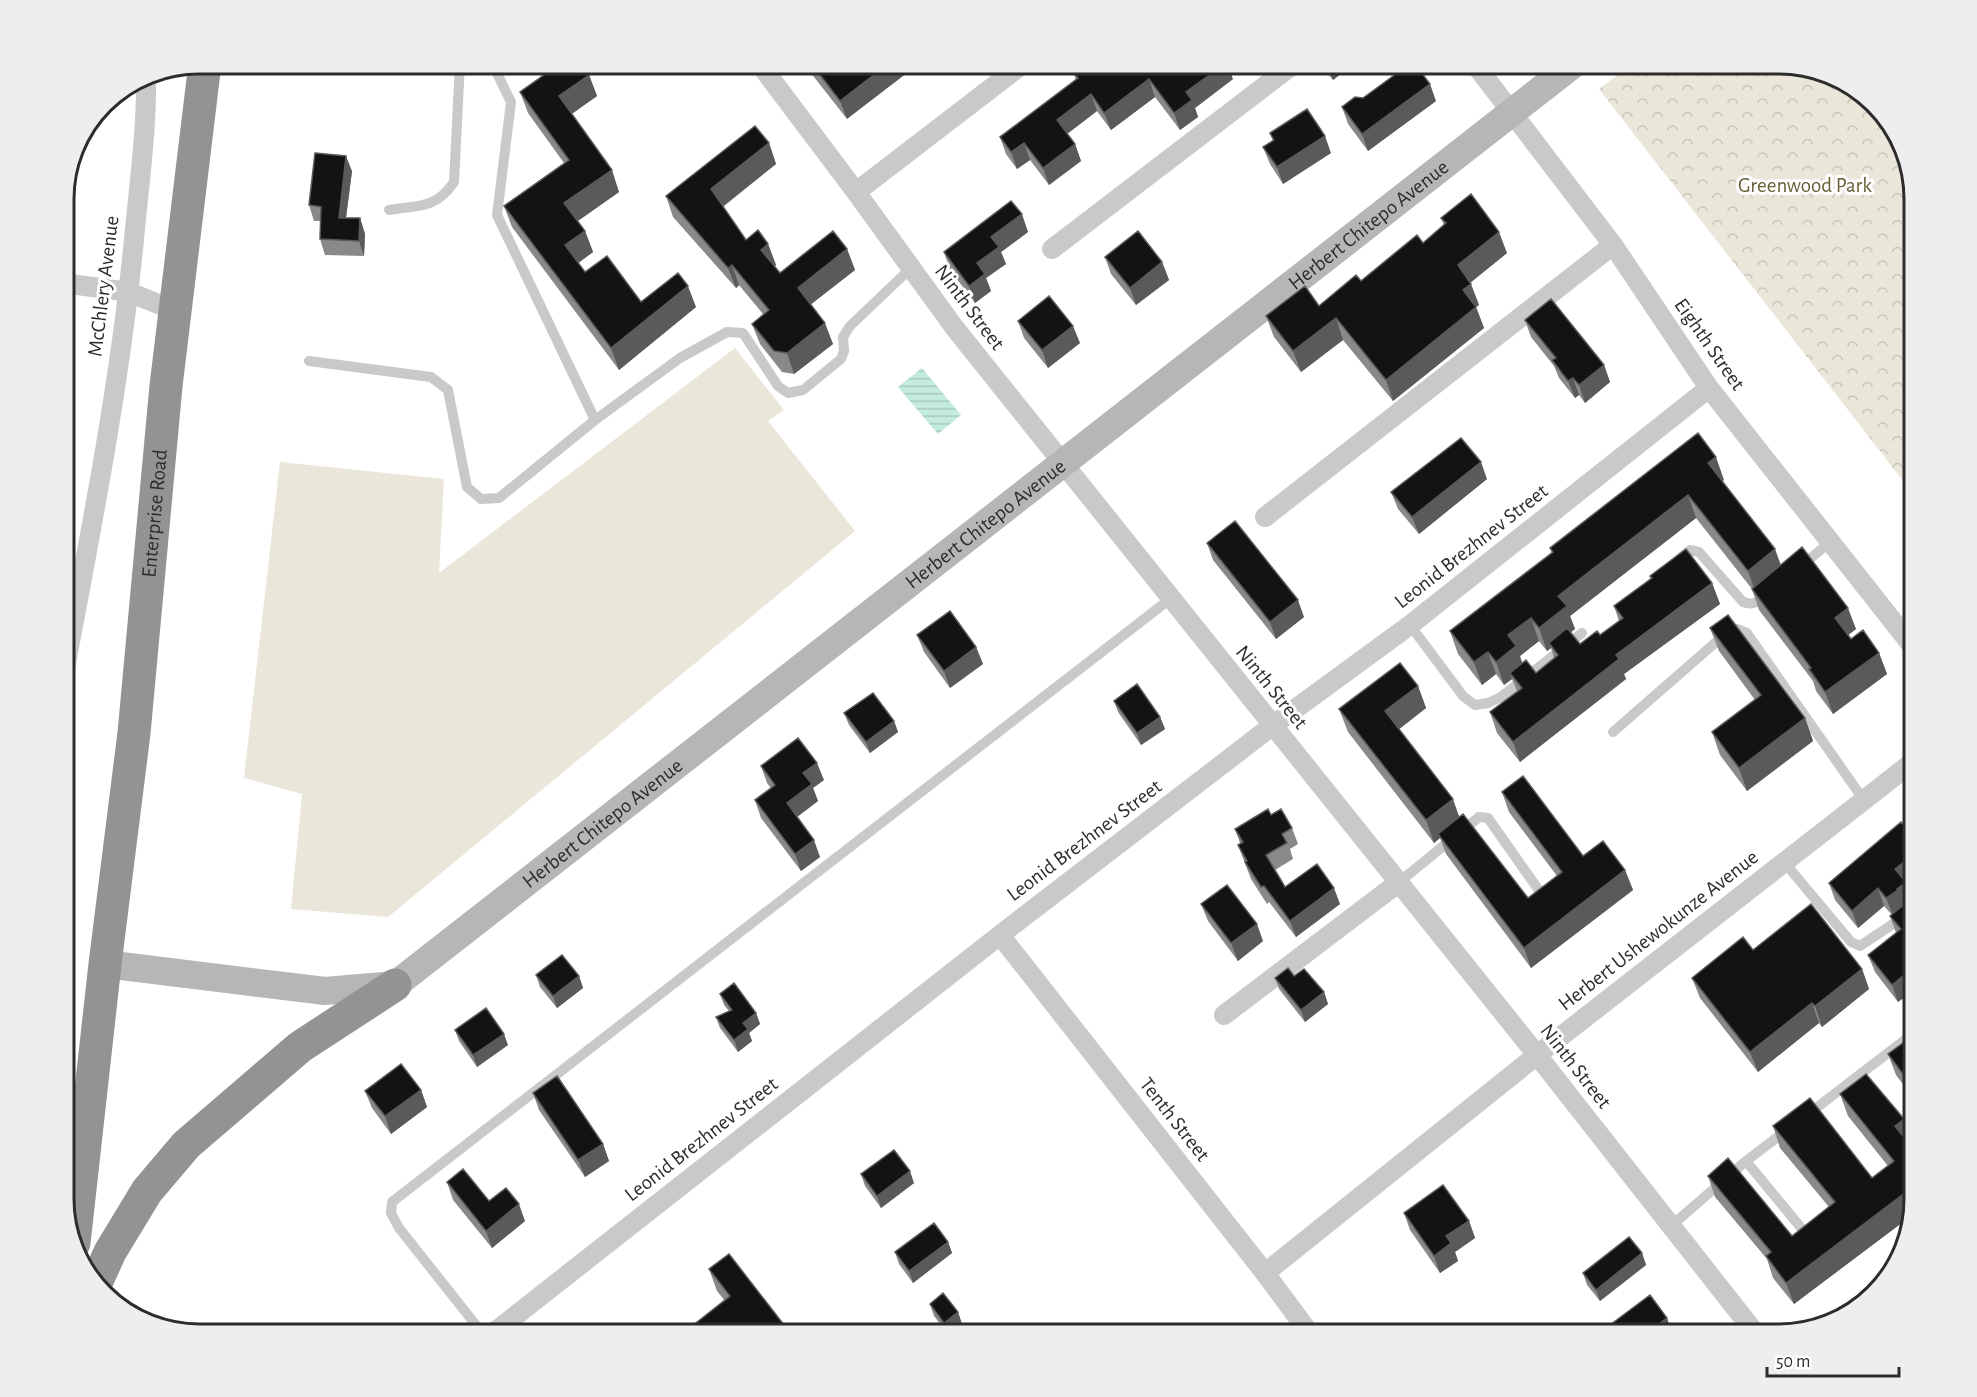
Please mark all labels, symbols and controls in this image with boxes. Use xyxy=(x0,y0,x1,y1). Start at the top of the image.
street label: Herbert Chitepo Avenue xyxy=(1285,156,1452,294)
park label: Greenwood Park xyxy=(1738,175,1872,196)
street label: McChlery Avenue xyxy=(84,214,123,358)
street label: Ninth Street xyxy=(931,261,1008,354)
street label: Eighth Street xyxy=(1670,294,1749,394)
street label: Enterprise Road xyxy=(138,448,171,579)
street label: Herbert Chitepo Avenue xyxy=(902,455,1070,593)
street label: Leonid Brezhnev Street xyxy=(1391,480,1552,612)
street label: Ninth Street xyxy=(1232,642,1312,733)
street label: Herbert Chitepo Avenue xyxy=(519,755,687,892)
street label: Leonid Brezhnev Street xyxy=(1003,775,1166,905)
street label: Herbert Ushewokunze Avenue xyxy=(1554,846,1762,1015)
street label: Ninth Street xyxy=(1536,1020,1615,1113)
street label: Leonid Brezhnev Street xyxy=(621,1073,782,1205)
street label: Tenth Street xyxy=(1136,1073,1214,1165)
scale bar xyxy=(1767,1340,1899,1378)
text: 50 m xyxy=(1776,1353,1810,1371)

